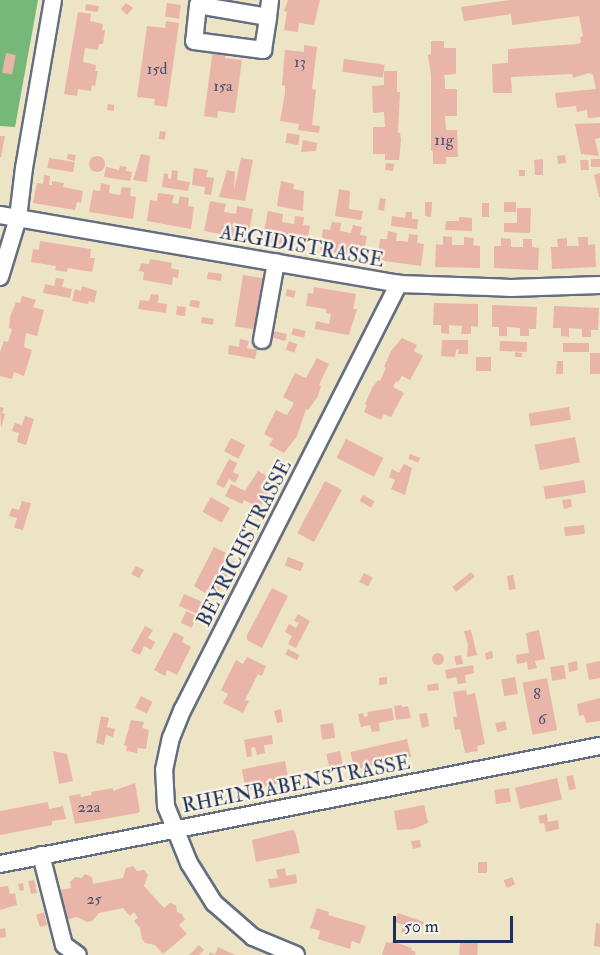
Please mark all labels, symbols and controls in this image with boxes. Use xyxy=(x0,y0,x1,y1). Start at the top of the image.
house number: 13 xyxy=(294,52,306,72)
house number: 15d xyxy=(147,59,167,79)
house number: 15a xyxy=(213,76,233,96)
house number: 11g xyxy=(434,130,454,150)
street label: AEGIDISTRASSE xyxy=(218,220,386,272)
street label: BEYRICHSTRASSE xyxy=(192,456,296,630)
house number: 8 xyxy=(533,684,541,704)
house number: 6 xyxy=(538,709,546,729)
street label: RHEINBABENSTRASSE xyxy=(180,750,412,818)
house number: 22a xyxy=(78,797,100,817)
house number: 25 xyxy=(86,889,102,909)
scale bar xyxy=(396,904,516,942)
text: 50 m xyxy=(404,915,439,938)

